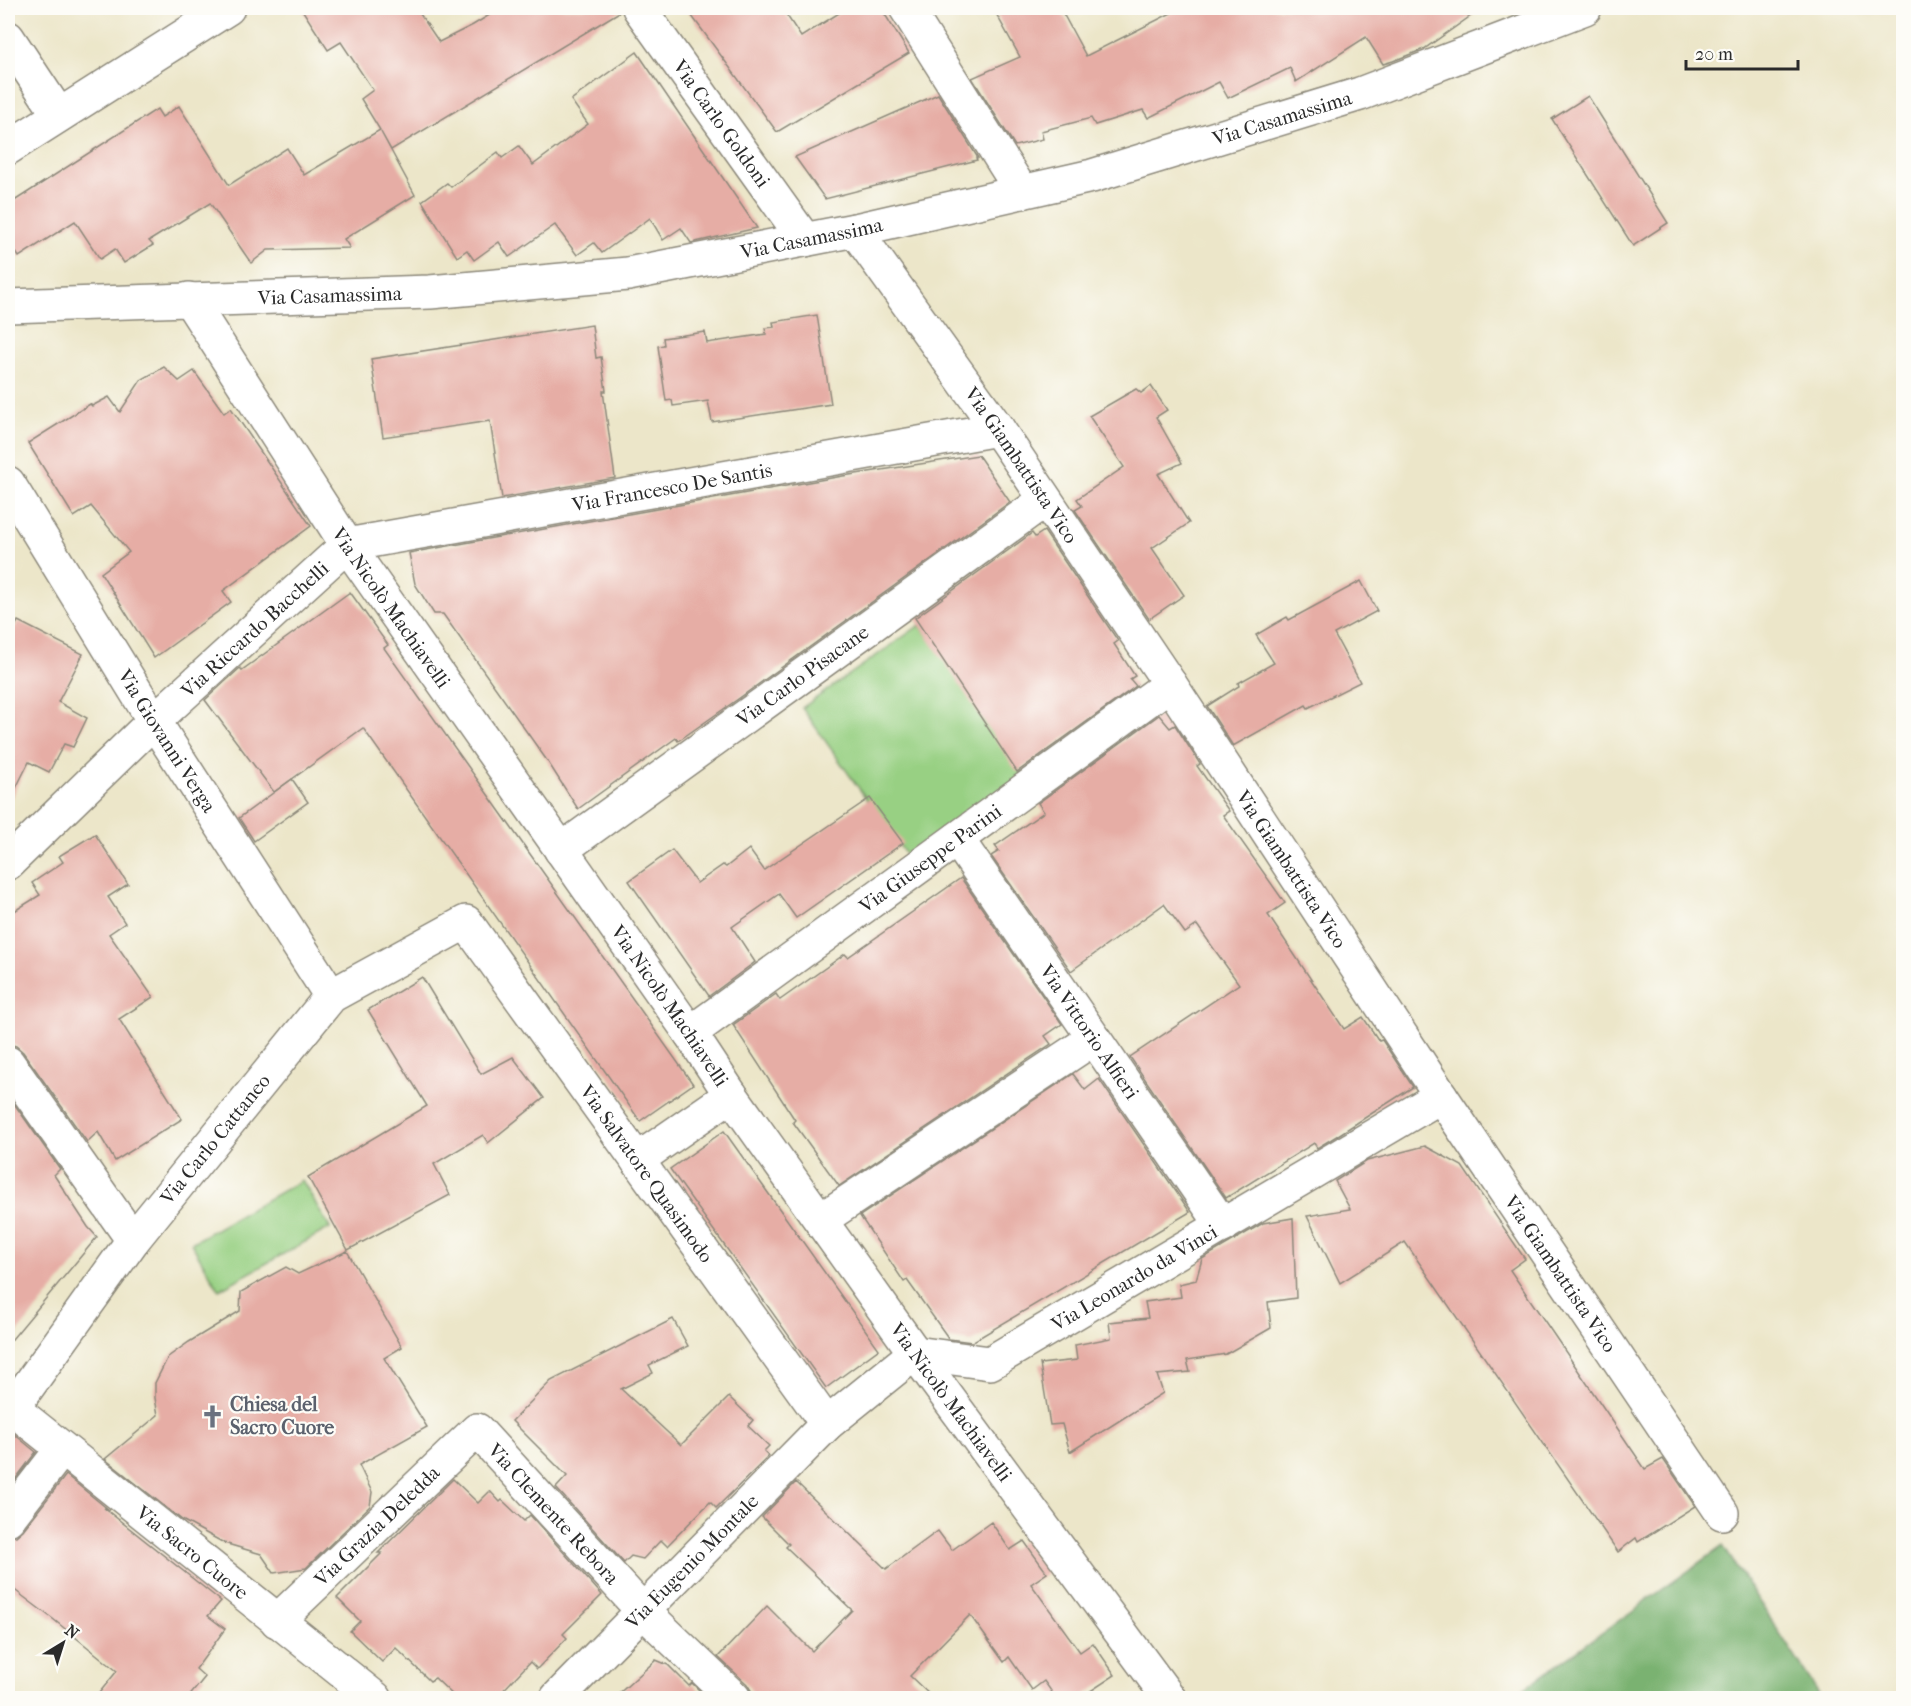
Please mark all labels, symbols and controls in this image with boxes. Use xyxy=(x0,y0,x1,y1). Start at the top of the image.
scale bar xyxy=(1686,33,1798,71)
text: 20 m xyxy=(1695,44,1733,65)
street label: Via Carlo Goldoni xyxy=(668,54,775,192)
street label: Via Casamassima xyxy=(1209,86,1355,150)
street label: Via Casamassima xyxy=(738,212,885,264)
street label: Via Casamassima xyxy=(256,281,403,309)
street label: Via Giambattista Vico xyxy=(959,382,1083,547)
street label: Via Francesco De Santis xyxy=(569,458,774,516)
street label: Via Nicolò Machiavelli xyxy=(327,522,455,692)
street label: Via Riccardo Bacchelli xyxy=(176,556,333,703)
street label: Via Carlo Pisacane xyxy=(731,620,873,731)
street label: Via Giovanni Verga xyxy=(113,664,222,817)
street label: Via Giambattista Vico xyxy=(1231,785,1352,952)
street label: Via Giuseppe Parini xyxy=(854,799,1006,918)
street label: Via Nicolò Machiavelli xyxy=(606,920,734,1091)
street label: Via Vittorio Alfieri xyxy=(1035,959,1144,1104)
street label: Via Carlo Cattaneo xyxy=(155,1069,275,1210)
street label: Via Salvatore Quasimodo xyxy=(575,1080,719,1267)
street label: Via Giambattista Vico xyxy=(1499,1190,1622,1356)
street label: Via Leonardo da Vinci xyxy=(1046,1220,1221,1336)
street label: Via Nicolò Machiavelli xyxy=(885,1317,1017,1486)
place label: Chiesa del Sacro Cuore xyxy=(230,1393,334,1439)
church icon: Chiesa del Sacro Cuore xyxy=(199,1403,225,1429)
street label: Via Clemente Rebora xyxy=(483,1438,624,1589)
street label: Via Grazia Deledda xyxy=(309,1460,445,1591)
street label: Via Eugenio Montale xyxy=(620,1489,763,1634)
street label: Via Sacro Cuore xyxy=(131,1500,253,1604)
north arrow xyxy=(33,1613,93,1673)
text: N xyxy=(61,1620,83,1643)

